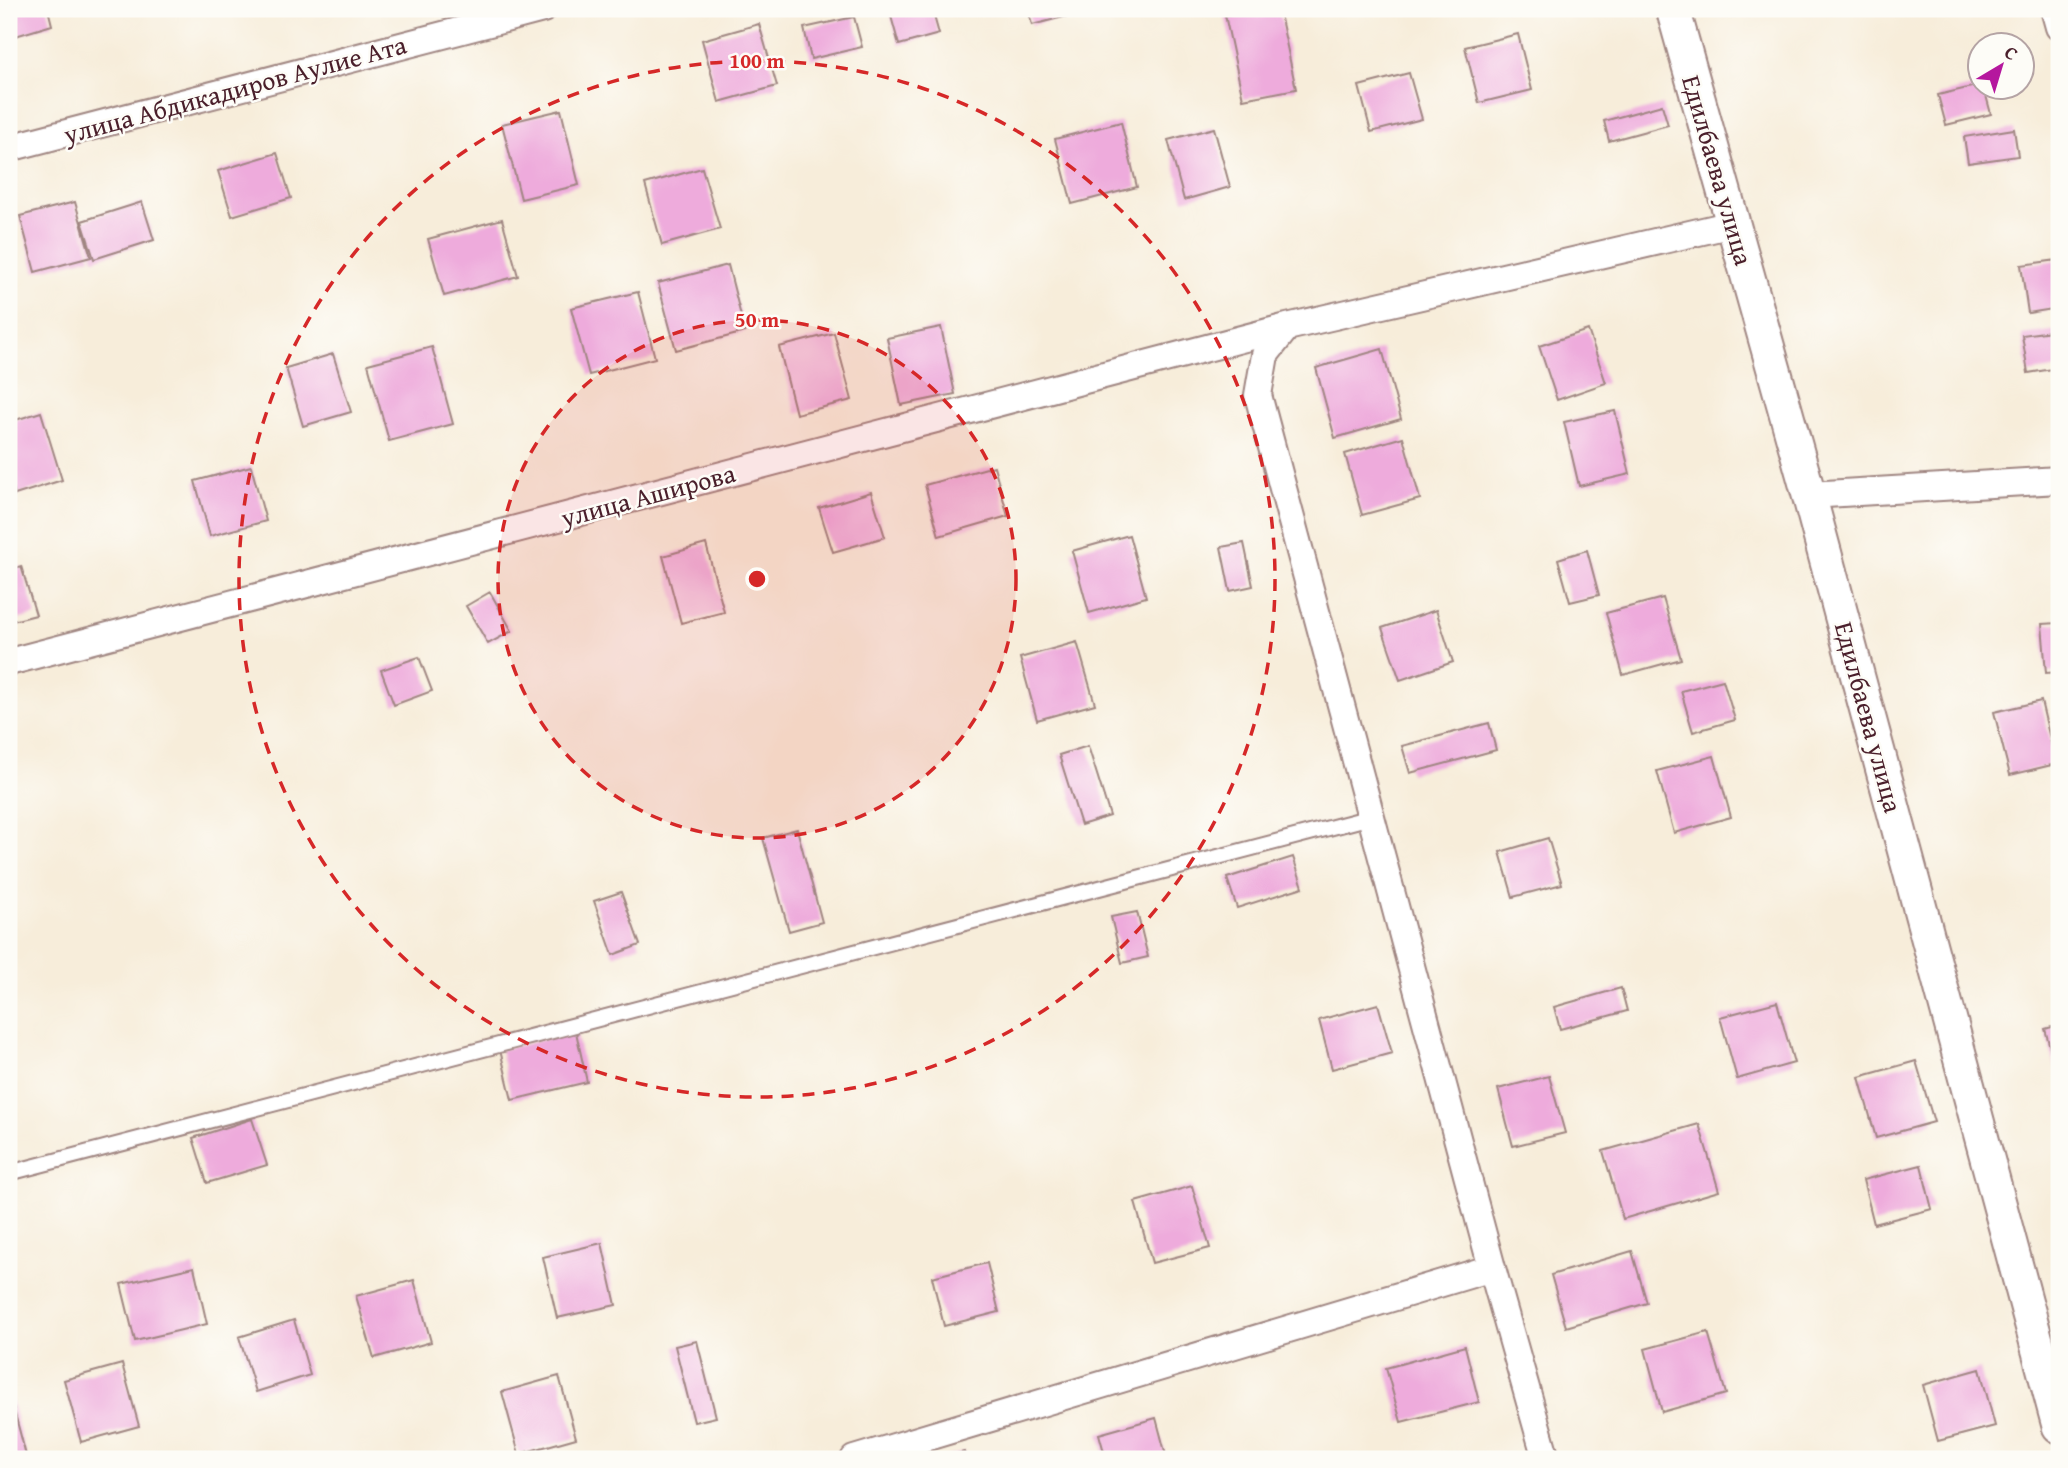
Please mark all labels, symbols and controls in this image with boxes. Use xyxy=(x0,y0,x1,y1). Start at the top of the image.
street label: улица Абдикадиров Аулие Ата xyxy=(58,24,411,154)
north arrow xyxy=(1966,32,2036,102)
text: С xyxy=(1999,38,2025,67)
text: 100 m xyxy=(729,45,785,76)
street label: Едилбаева улица xyxy=(1672,70,1764,270)
text: 50 m xyxy=(735,304,779,335)
street label: улица Аширова xyxy=(555,453,740,537)
centre of rings xyxy=(745,567,769,591)
street label: Едилбаева улица xyxy=(1825,617,1913,817)

